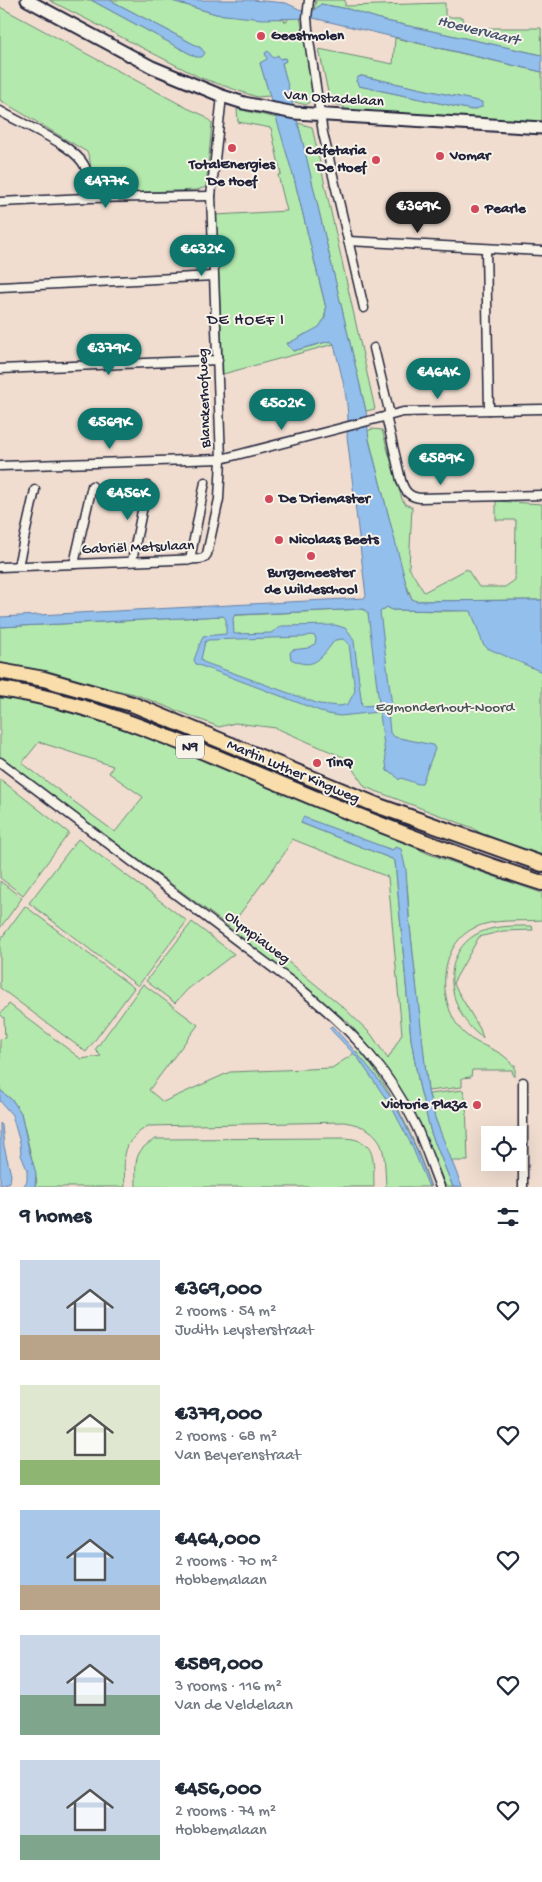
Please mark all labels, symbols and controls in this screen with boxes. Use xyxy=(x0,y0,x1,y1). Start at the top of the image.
water label: Hoevervaart xyxy=(435,13,523,52)
place label: Geestmolen xyxy=(271,27,345,45)
marker: Geestmolen xyxy=(255,30,267,42)
street label: Van Ostadelaan xyxy=(283,86,384,111)
marker: TotalEnergies De Hoef xyxy=(226,142,238,154)
place label: Cafetaria De Hoef xyxy=(305,142,367,177)
place label: Vomar xyxy=(449,147,492,165)
marker: Vomar xyxy=(434,150,446,162)
marker: Cafetaria De Hoef xyxy=(370,154,382,166)
place label: TotalEnergies De Hoef xyxy=(188,156,276,191)
pin: €477K xyxy=(71,166,141,209)
text: €477K xyxy=(85,173,127,192)
pin: €369K xyxy=(383,192,453,234)
text: €369K xyxy=(397,198,439,217)
place label: Pearle xyxy=(484,200,527,218)
marker: Pearle xyxy=(469,203,481,215)
pin: €632K xyxy=(167,234,237,277)
text: €632K xyxy=(181,241,223,260)
district label: DE HOEF I xyxy=(206,312,285,331)
pin: €379K xyxy=(74,334,144,376)
text: €379K xyxy=(88,340,130,359)
street label: Blanckerhofweg xyxy=(194,348,216,449)
pin: €464K xyxy=(403,358,473,400)
text: €464K xyxy=(417,364,459,383)
pin: €502K xyxy=(247,388,317,431)
text: €502K xyxy=(260,395,304,414)
pin: €569K xyxy=(75,408,145,450)
text: €569K xyxy=(89,414,131,433)
pin: €589K xyxy=(406,444,476,486)
text: €589K xyxy=(419,450,463,469)
pin: €456K xyxy=(93,478,163,521)
text: €456K xyxy=(107,485,149,504)
place label: De Driemaster xyxy=(277,490,372,508)
marker: De Driemaster xyxy=(263,493,275,505)
place label: Nicolaas Beets xyxy=(289,531,380,549)
marker: Nicolaas Beets xyxy=(273,534,285,546)
street label: Gabriël Metsulaan xyxy=(81,537,195,559)
marker: Burgemeester de Wildeschool xyxy=(305,550,317,562)
place label: Burgemeester de Wildeschool xyxy=(264,564,358,599)
park label: Egmonderhout-Noord xyxy=(376,699,515,717)
road number: N9 xyxy=(176,736,204,759)
street label: Martin Luther Kingweg xyxy=(224,736,362,808)
place label: TinQ xyxy=(326,754,353,772)
marker: TinQ xyxy=(311,757,323,769)
street label: Olympiaweg xyxy=(221,908,293,968)
place label: Victorie Plaza xyxy=(381,1096,468,1114)
marker: Victorie Plaza xyxy=(471,1099,483,1111)
map controls xyxy=(481,1126,526,1171)
button: locate xyxy=(481,1126,526,1171)
icon: filters xyxy=(494,1203,522,1231)
text: 9 homes xyxy=(20,1205,91,1230)
text: €369,000 xyxy=(175,1278,262,1303)
icon: home xyxy=(60,1280,120,1340)
icon: heart xyxy=(494,1296,522,1324)
text: 2 rooms · 54 m² xyxy=(175,1303,276,1322)
text: Judith Leysterstraat xyxy=(175,1322,313,1341)
text: €379,000 xyxy=(175,1403,262,1428)
icon: home xyxy=(60,1405,120,1465)
icon: heart xyxy=(494,1421,522,1449)
text: 2 rooms · 68 m² xyxy=(175,1428,277,1447)
text: Van Beyerenstraat xyxy=(175,1447,301,1466)
text: €464,000 xyxy=(175,1528,260,1553)
icon: home xyxy=(60,1530,120,1590)
icon: heart xyxy=(494,1546,522,1574)
text: 2 rooms · 70 m² xyxy=(175,1553,278,1572)
text: Hobbemalaan xyxy=(175,1572,267,1591)
text: €589,000 xyxy=(175,1653,263,1678)
icon: home xyxy=(60,1655,120,1715)
icon: heart xyxy=(494,1671,522,1699)
text: 3 rooms · 116 m² xyxy=(175,1678,282,1697)
text: Van de Veldelaan xyxy=(175,1697,293,1716)
text: €456,000 xyxy=(175,1778,262,1803)
icon: home xyxy=(60,1780,120,1840)
icon: heart xyxy=(494,1796,522,1824)
text: 2 rooms · 74 m² xyxy=(175,1803,276,1822)
text: Hobbemalaan xyxy=(175,1822,267,1841)

